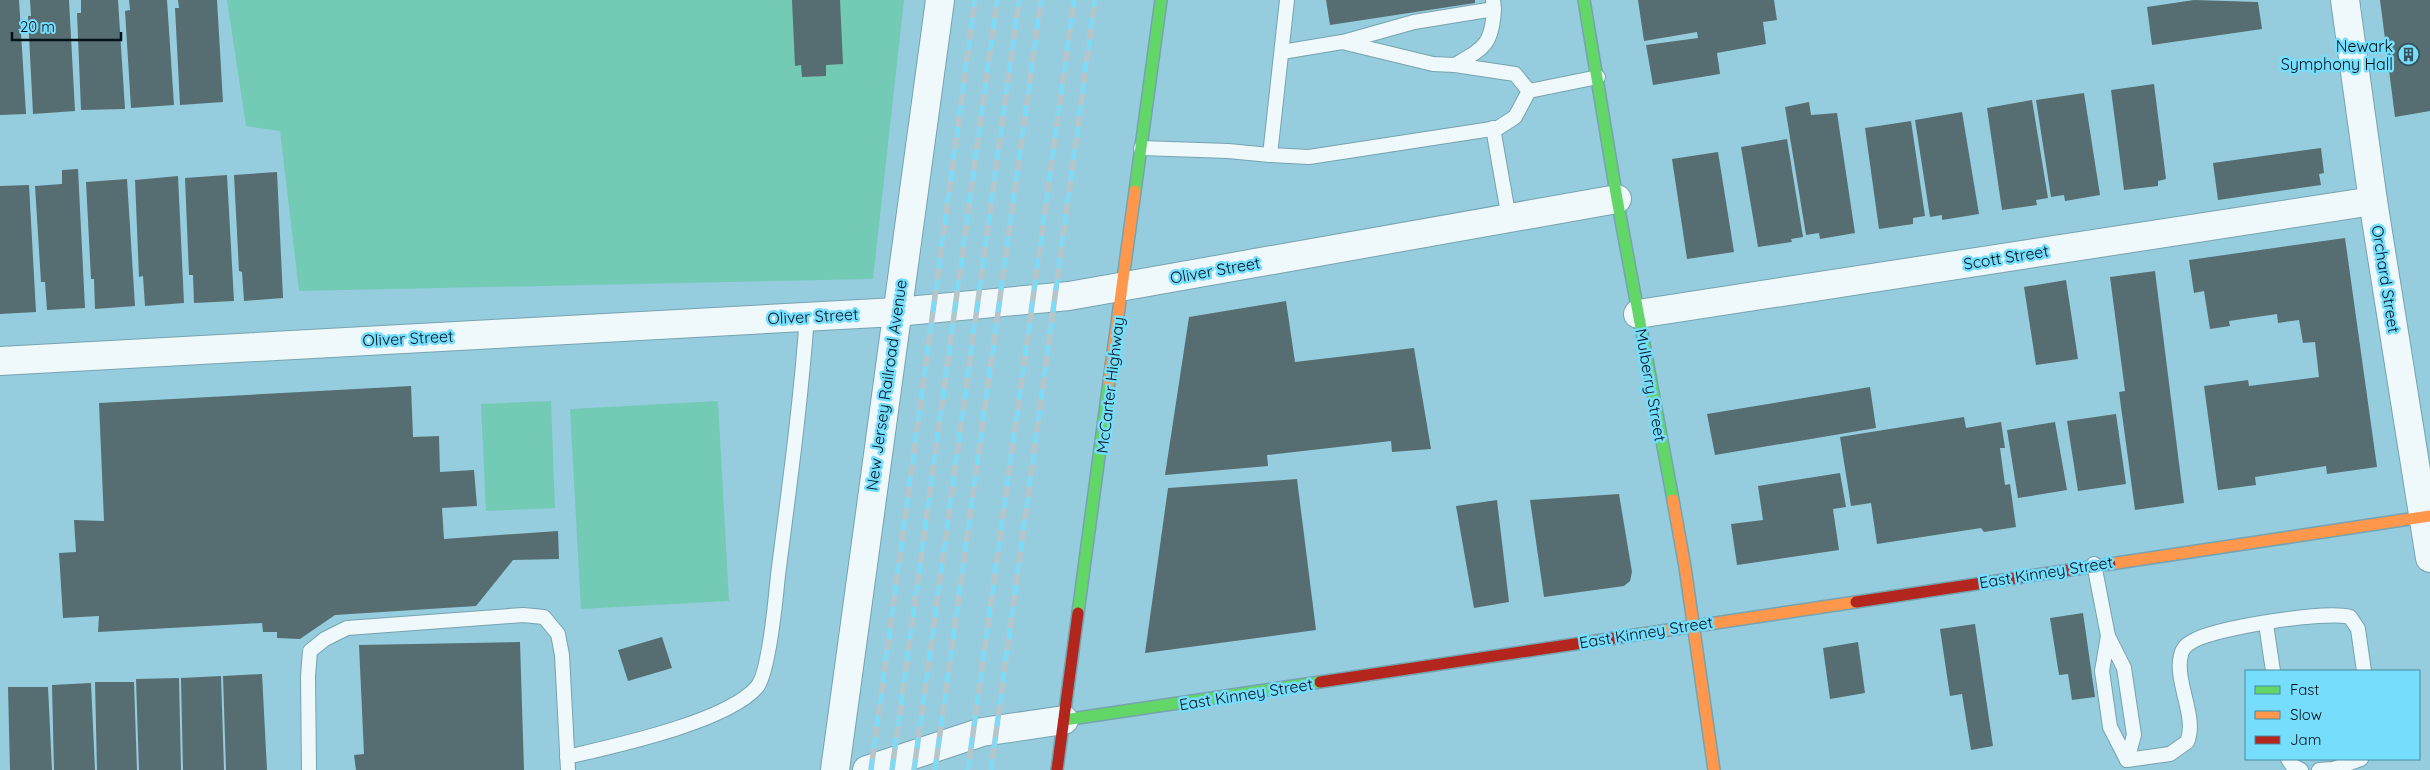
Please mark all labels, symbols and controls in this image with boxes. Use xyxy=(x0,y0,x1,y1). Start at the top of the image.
scale bar xyxy=(12,10,121,42)
text: 20 m xyxy=(20,17,55,36)
place label: Newark Symphony Hall xyxy=(2281,36,2393,74)
building icon: Newark Symphony Hall xyxy=(2397,43,2421,67)
street label: Orchard Street xyxy=(2368,224,2404,334)
street label: Scott Street xyxy=(1962,240,2050,274)
street label: Oliver Street xyxy=(1168,252,1262,288)
street label: New Jersey Railroad Avenue xyxy=(861,278,911,492)
street label: Oliver Street xyxy=(767,304,859,328)
street label: McCarter Highway xyxy=(1092,315,1128,455)
street label: Oliver Street xyxy=(362,326,454,350)
street label: Mulberry Street xyxy=(1631,327,1671,443)
street label: East Kinney Street xyxy=(1978,552,2114,592)
street label: East Kinney Street xyxy=(1578,612,1714,652)
legend xyxy=(2245,670,2420,760)
street label: East Kinney Street xyxy=(1178,674,1314,714)
text: Fast xyxy=(2290,680,2319,699)
text: Slow xyxy=(2290,705,2322,724)
text: Jam xyxy=(2290,730,2321,749)

